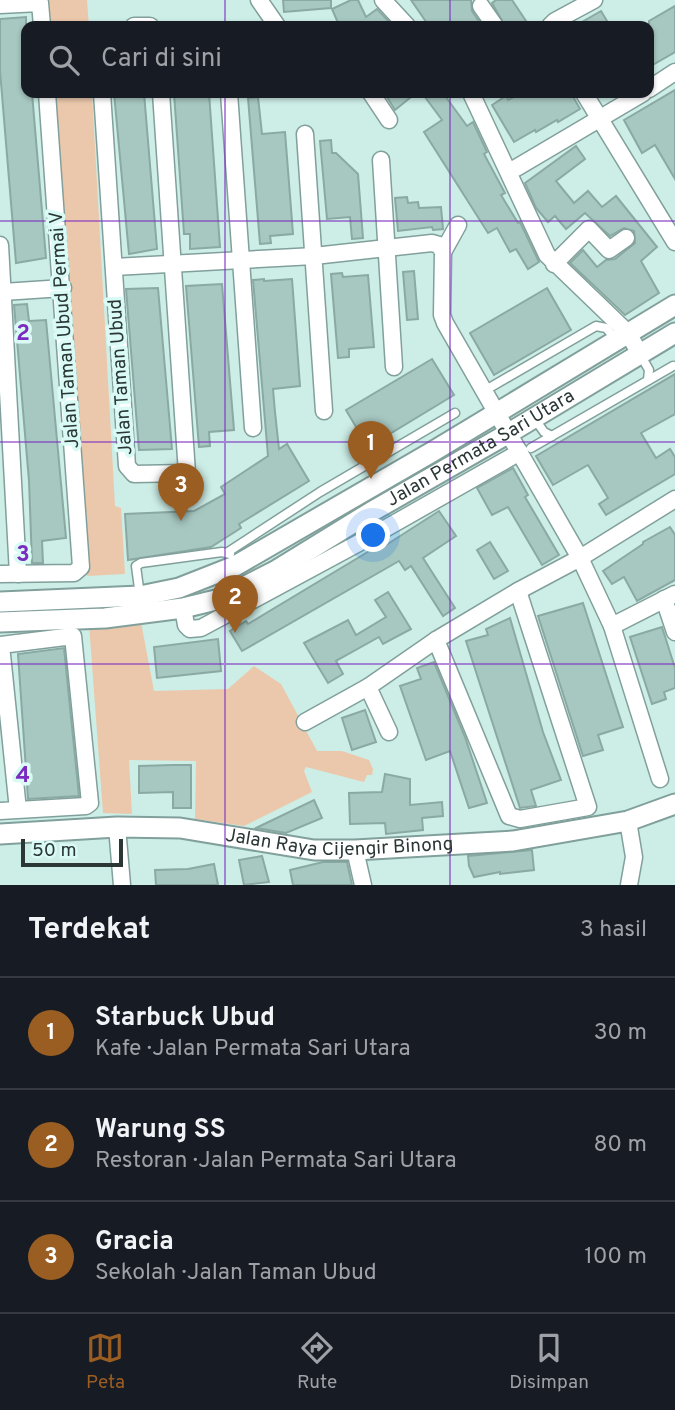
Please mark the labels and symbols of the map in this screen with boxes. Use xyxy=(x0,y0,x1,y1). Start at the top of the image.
street label: Jalan Taman Ubud Permai V xyxy=(45,210,85,450)
street label: Jalan Taman Ubud xyxy=(104,298,138,456)
text: 2 xyxy=(16,320,30,349)
street label: Jalan Permata Sari Utara xyxy=(382,384,579,512)
pin: 1 xyxy=(348,421,394,479)
pin: 3 xyxy=(158,463,204,521)
your location xyxy=(356,518,390,552)
text: 3 xyxy=(16,541,30,570)
pin: 2 xyxy=(212,575,258,633)
text: 4 xyxy=(16,762,30,791)
street label: Jalan Raya Cijengir Binong xyxy=(224,824,454,862)
scale bar xyxy=(21,836,122,868)

